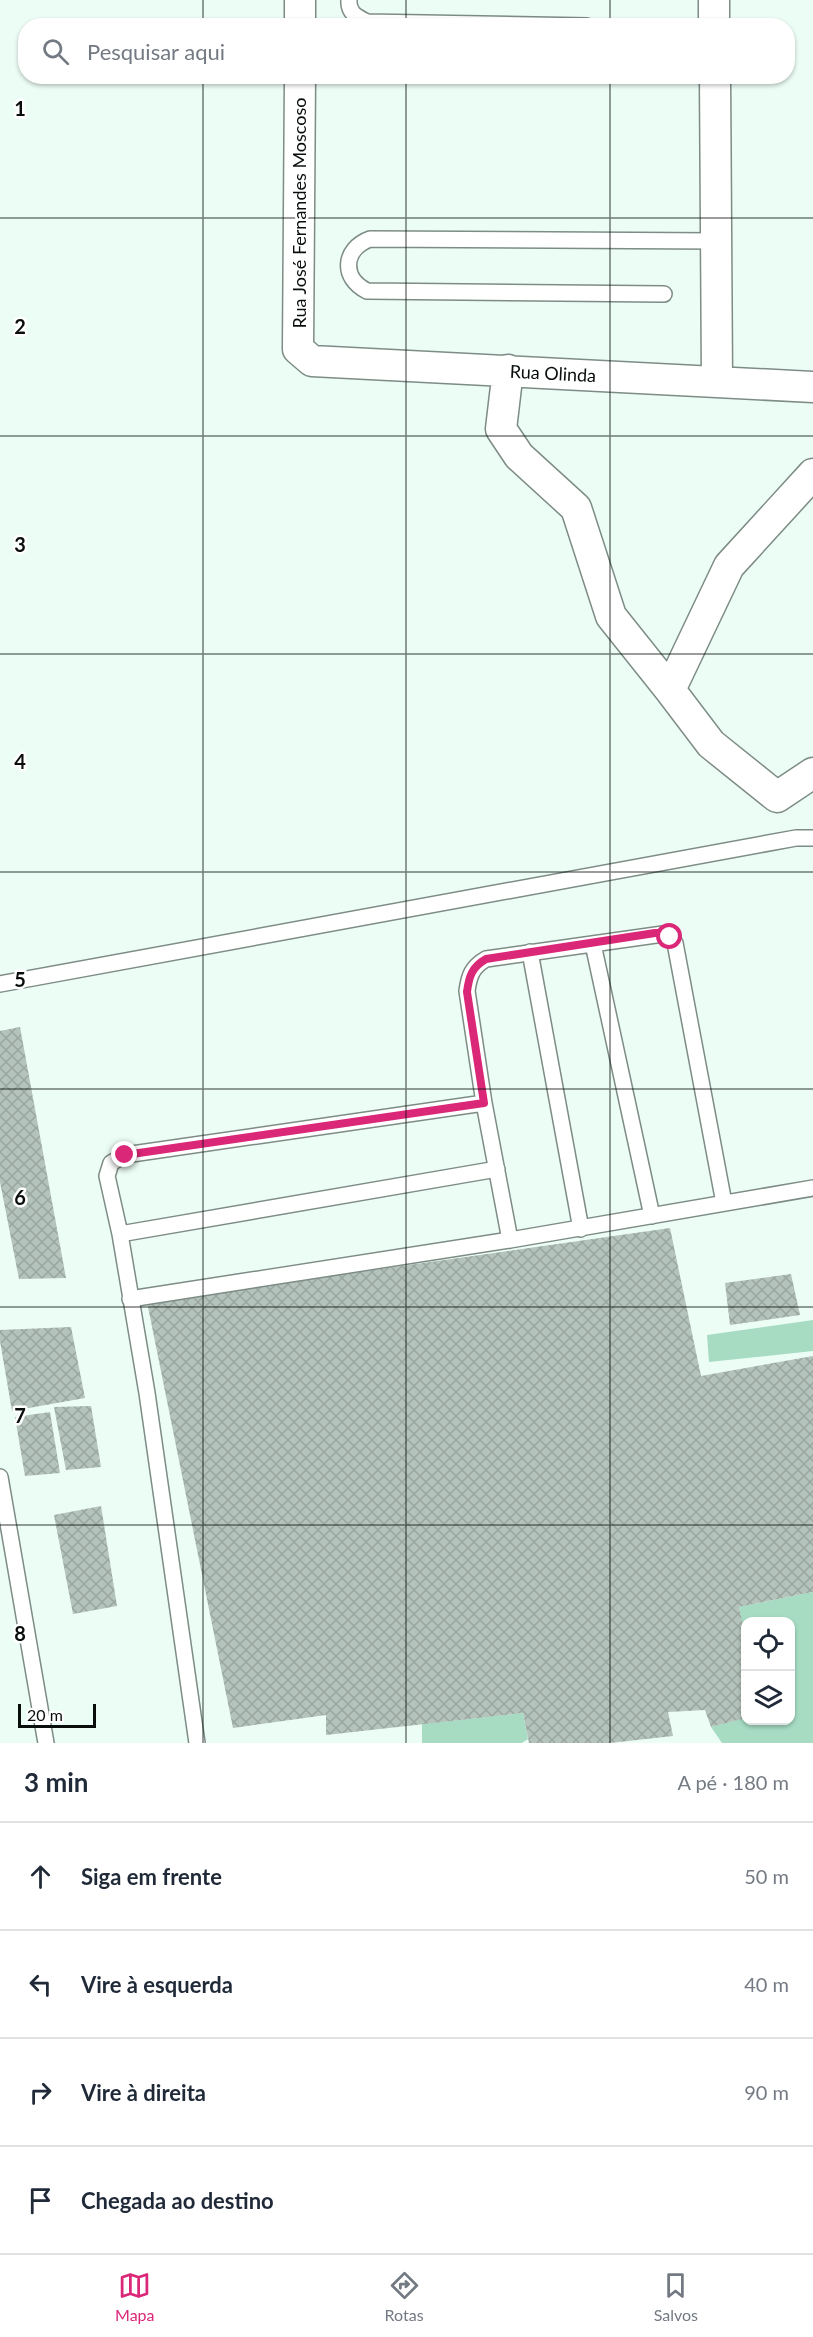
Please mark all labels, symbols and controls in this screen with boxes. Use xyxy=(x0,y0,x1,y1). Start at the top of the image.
search box xyxy=(18,18,795,84)
icon: search xyxy=(39,35,72,68)
text: Pesquisar aqui xyxy=(87,38,225,65)
text: 1 xyxy=(14,96,26,120)
street label: Rua José Fernandes Moscoso xyxy=(288,98,310,328)
text: 2 xyxy=(14,314,26,338)
street label: Rua Olinda xyxy=(509,360,597,386)
text: 3 xyxy=(14,532,26,556)
text: 4 xyxy=(14,749,26,773)
route start xyxy=(656,923,682,949)
text: 5 xyxy=(14,967,26,991)
route end xyxy=(111,1141,137,1167)
text: 6 xyxy=(14,1185,26,1209)
text: 7 xyxy=(14,1403,26,1427)
map controls xyxy=(741,1617,795,1725)
button: locate xyxy=(741,1617,795,1671)
text: 8 xyxy=(14,1621,26,1645)
button: layers xyxy=(741,1671,795,1725)
scale bar xyxy=(18,1701,96,1728)
text: 20 m xyxy=(27,1705,63,1724)
text: 3 min xyxy=(24,1766,88,1798)
text: A pé · 180 m xyxy=(677,1770,789,1794)
icon: ahead xyxy=(24,1860,57,1893)
text: Siga em frente xyxy=(81,1863,222,1890)
text: 50 m xyxy=(744,1864,789,1888)
icon: left xyxy=(24,1968,57,2001)
text: Vire à esquerda xyxy=(81,1971,233,1998)
text: 40 m xyxy=(744,1972,789,1996)
icon: right xyxy=(24,2076,57,2109)
text: Vire à direita xyxy=(81,2079,206,2106)
text: 90 m xyxy=(744,2080,789,2104)
icon: arrive xyxy=(24,2184,57,2217)
text: Chegada ao destino xyxy=(81,2187,274,2214)
tab: Mapa xyxy=(115,2269,155,2324)
tab: Rotas xyxy=(385,2269,424,2324)
tab: Salvos xyxy=(654,2269,698,2324)

